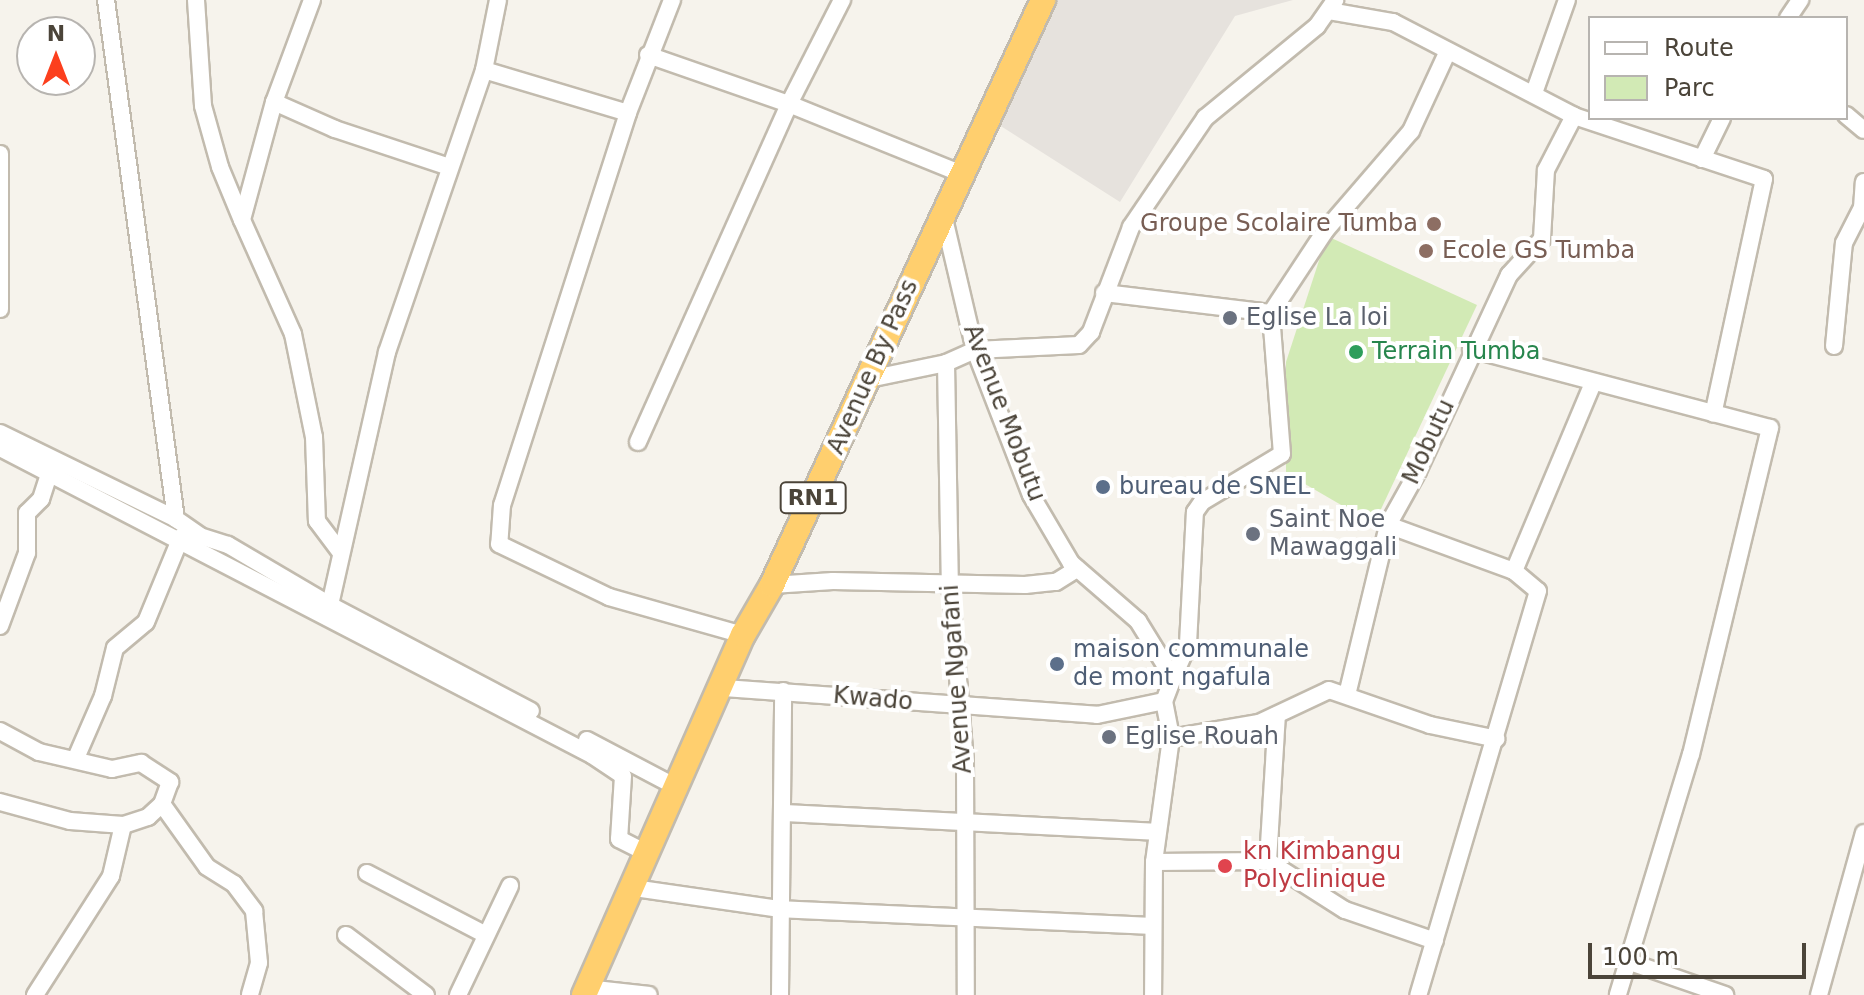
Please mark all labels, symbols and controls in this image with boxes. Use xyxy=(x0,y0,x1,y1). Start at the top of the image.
north arrow xyxy=(16,16,96,96)
legend xyxy=(1588,16,1848,120)
text: N xyxy=(47,21,65,46)
text: Route xyxy=(1664,34,1734,62)
text: Parc xyxy=(1664,74,1715,102)
place label: Groupe Scolaire Tumba xyxy=(1140,210,1418,238)
marker: Groupe Scolaire Tumba xyxy=(1425,215,1443,233)
place label: Ecole GS Tumba xyxy=(1442,237,1635,265)
marker: Ecole GS Tumba xyxy=(1417,242,1435,260)
street label: Avenue By Pass xyxy=(822,275,924,459)
place label: Eglise La loi xyxy=(1246,304,1388,332)
marker: Eglise La loi xyxy=(1221,309,1239,327)
street label: Avenue Mobutu xyxy=(957,320,1051,506)
place label: Terrain Tumba xyxy=(1372,338,1540,366)
marker: Terrain Tumba xyxy=(1347,343,1365,361)
street label: Mobutu xyxy=(1397,395,1461,489)
place label: bureau de SNEL xyxy=(1119,473,1310,501)
marker: bureau de SNEL xyxy=(1094,478,1112,496)
road number: RN1 xyxy=(779,480,847,516)
place label: Saint Noe Mawaggali xyxy=(1269,506,1397,562)
marker: Saint Noe Mawaggali xyxy=(1244,525,1262,543)
street label: Avenue Ngafani xyxy=(936,583,978,775)
place label: maison communale de mont ngafula xyxy=(1073,636,1309,692)
marker: maison communale de mont ngafula xyxy=(1048,655,1066,673)
street label: Kwado xyxy=(832,681,914,717)
place label: Eglise Rouah xyxy=(1125,723,1279,751)
marker: Eglise Rouah xyxy=(1100,728,1118,746)
place label: kn Kimbangu Polyclinique xyxy=(1243,838,1401,894)
marker: kn Kimbangu Polyclinique xyxy=(1214,855,1236,877)
scale bar xyxy=(1592,927,1810,977)
text: 100 m xyxy=(1602,943,1679,971)

